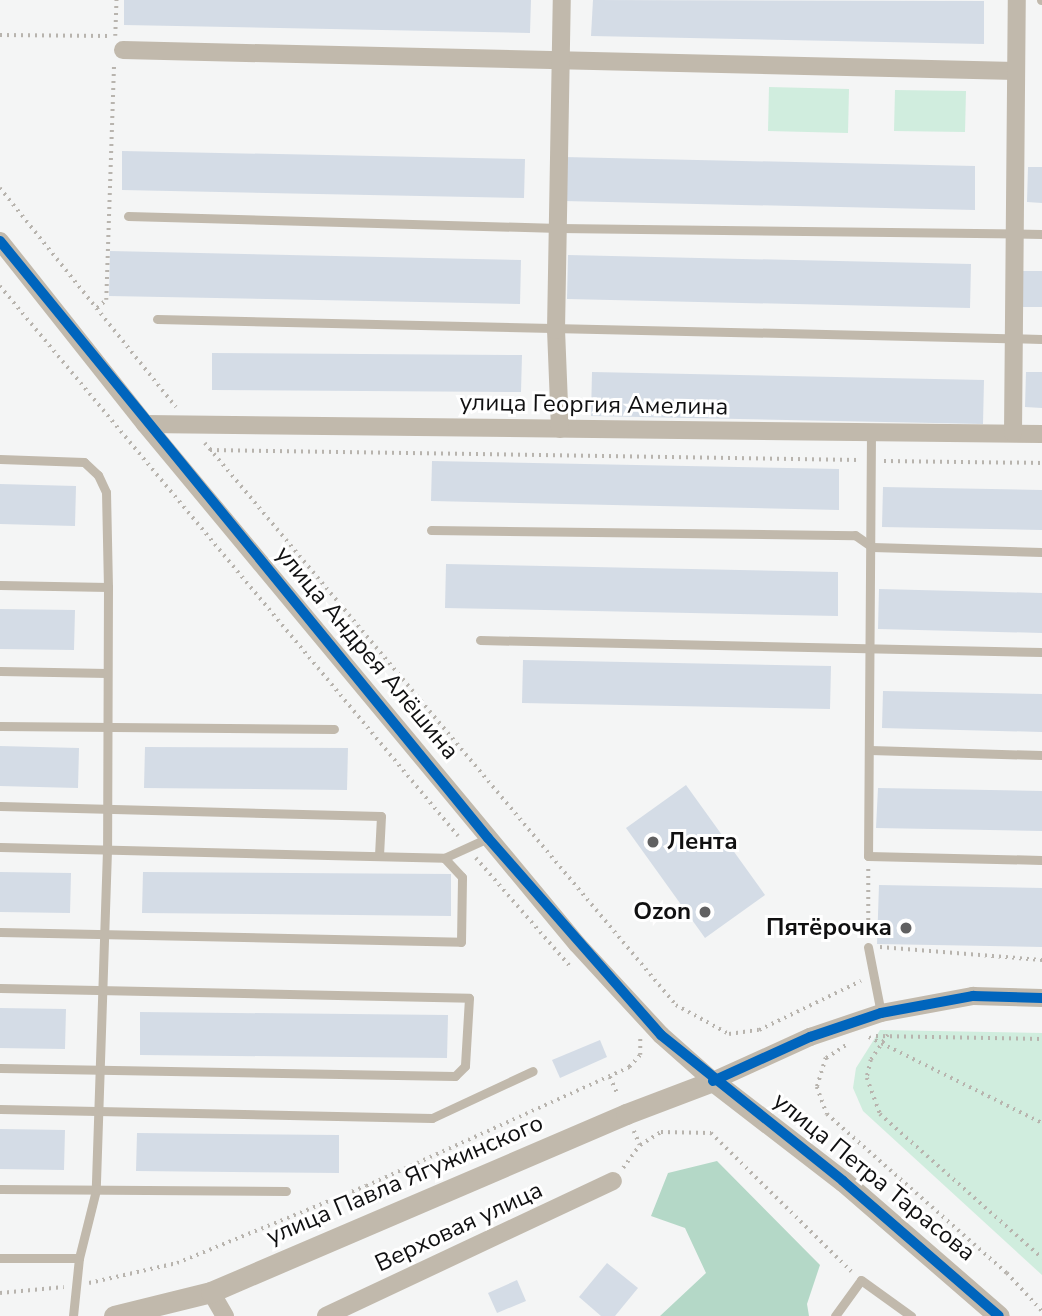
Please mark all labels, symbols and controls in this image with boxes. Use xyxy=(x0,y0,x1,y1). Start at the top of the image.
street label: улица Георгия Амелина xyxy=(459,388,729,422)
street label: улица Андрея Алёшина xyxy=(269,540,465,766)
place label: Лента xyxy=(667,828,738,856)
marker: Лента xyxy=(645,834,661,850)
place label: Ozon xyxy=(633,898,691,926)
marker: Ozon xyxy=(697,904,713,920)
place label: Пятёрочка xyxy=(766,914,892,942)
marker: Пятёрочка xyxy=(898,920,914,936)
street label: улица Петра Тарасова xyxy=(767,1087,981,1267)
street label: улица Павла Ягужинского xyxy=(262,1109,548,1251)
street label: Верховая улица xyxy=(371,1176,547,1278)

